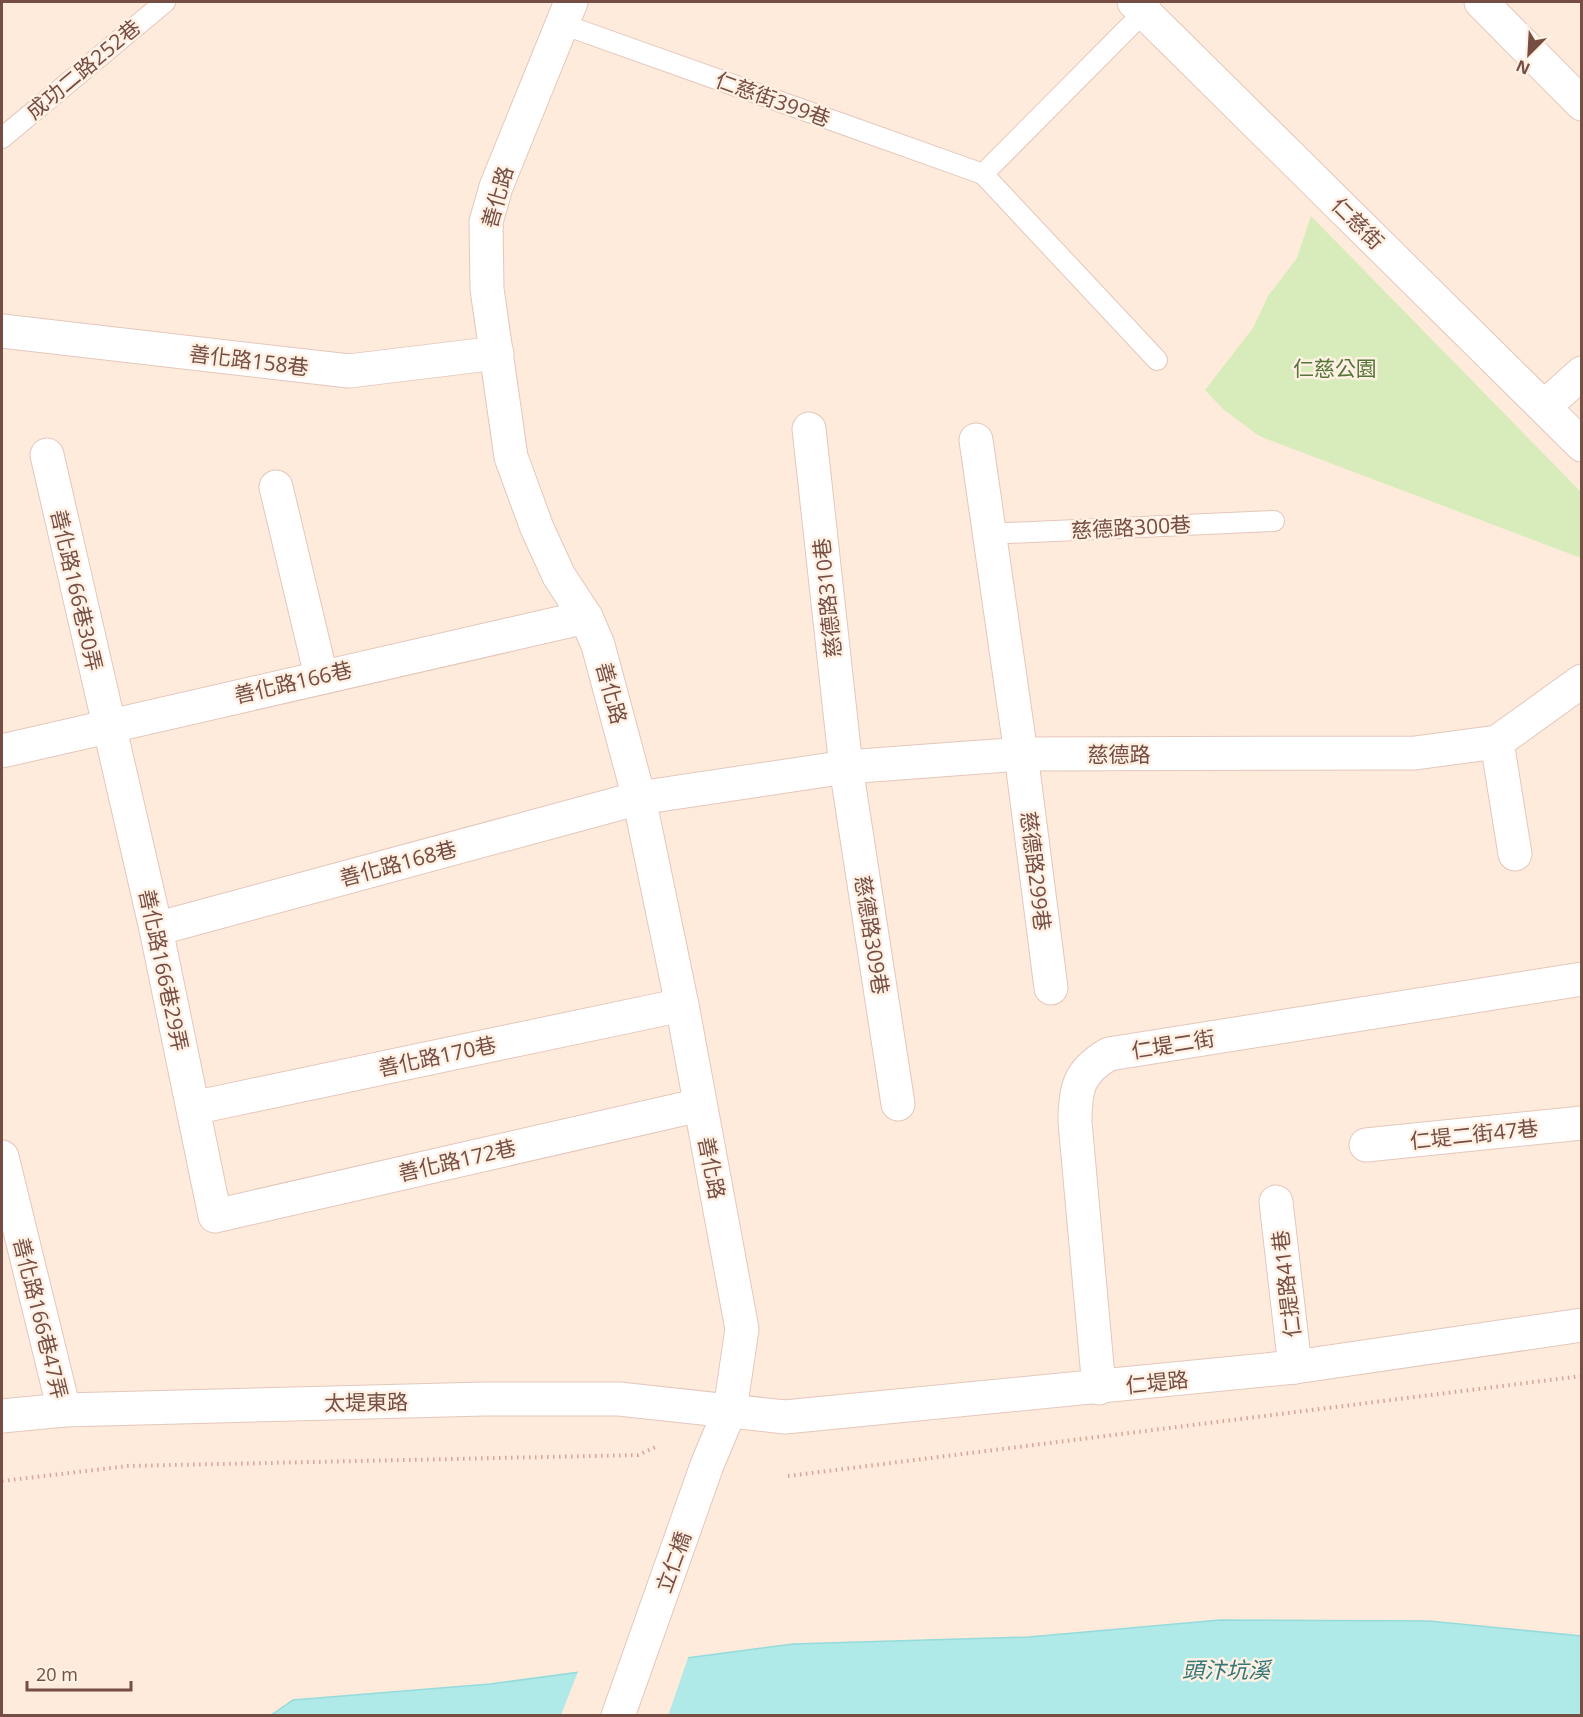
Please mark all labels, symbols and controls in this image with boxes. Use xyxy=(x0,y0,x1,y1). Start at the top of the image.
street label: 成功二路252巷 xyxy=(20,13,146,125)
north arrow xyxy=(1499,24,1559,84)
text: N xyxy=(1512,55,1533,80)
street label: 仁慈街399巷 xyxy=(712,65,834,133)
street label: 善化路 xyxy=(475,163,519,231)
street label: 仁慈街 xyxy=(1326,191,1390,255)
street label: 善化路158巷 xyxy=(188,339,310,381)
park label: 仁慈公園 xyxy=(1293,354,1377,382)
street label: 善化路166巷30弄 xyxy=(45,506,109,674)
street label: 慈德路300巷 xyxy=(1070,510,1192,544)
street label: 慈德路310巷 xyxy=(807,537,847,659)
street label: 善化路166巷 xyxy=(231,655,355,709)
street label: 善化路 xyxy=(590,659,634,727)
street label: 慈德路 xyxy=(1088,740,1151,768)
street label: 慈德路299巷 xyxy=(1015,810,1057,932)
street label: 善化路168巷 xyxy=(336,834,460,892)
street label: 慈德路309巷 xyxy=(849,874,895,996)
street label: 善化路166巷29弄 xyxy=(133,886,195,1054)
street label: 仁堤二街 xyxy=(1129,1024,1217,1064)
street label: 善化路170巷 xyxy=(375,1030,499,1082)
street label: 仁堤二街47巷 xyxy=(1408,1113,1540,1155)
street label: 善化路172巷 xyxy=(395,1133,519,1187)
street label: 善化路 xyxy=(692,1134,732,1202)
street label: 仁提路41巷 xyxy=(1266,1229,1306,1339)
street label: 善化路166巷47弄 xyxy=(7,1235,75,1401)
street label: 仁堤路 xyxy=(1124,1365,1190,1399)
street label: 太堤東路 xyxy=(324,1387,408,1417)
street label: 立仁橋 xyxy=(649,1528,697,1596)
scale bar xyxy=(27,1654,130,1692)
water label: 頭汴坑溪 xyxy=(1182,1654,1273,1684)
text: 20 m xyxy=(36,1662,78,1686)

